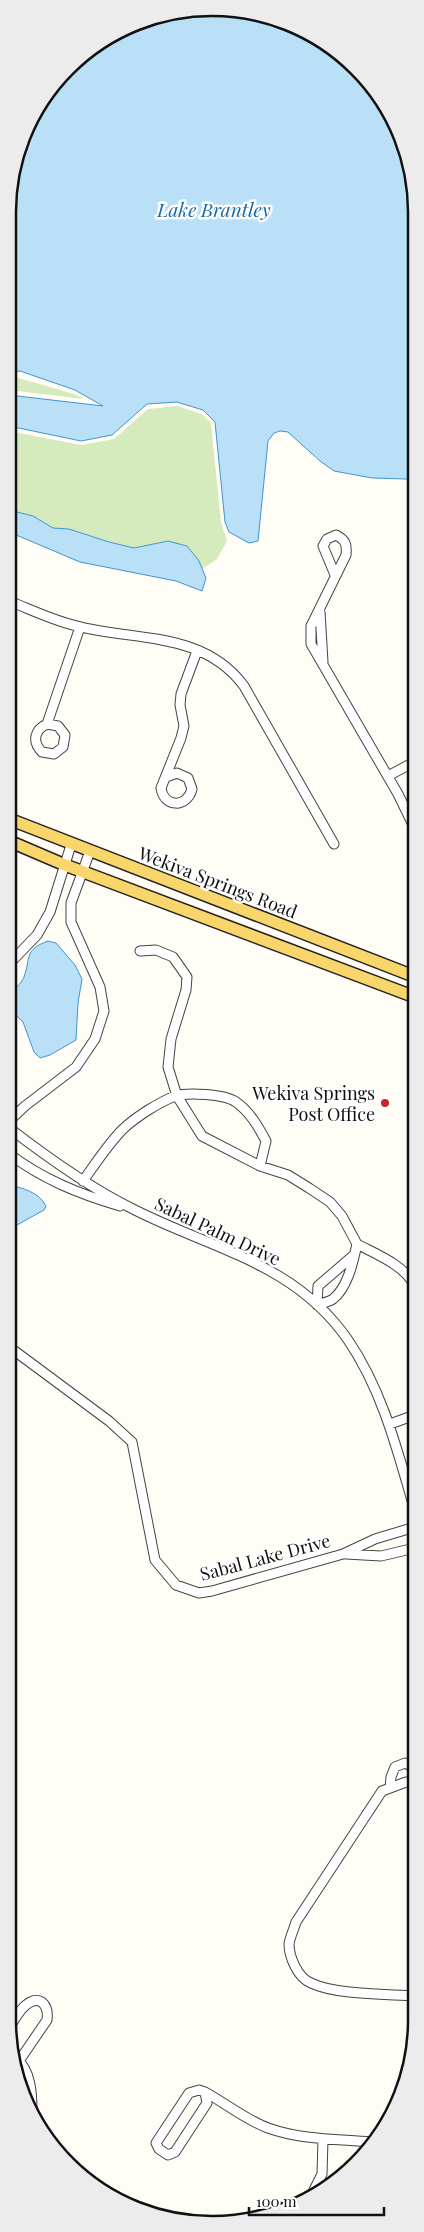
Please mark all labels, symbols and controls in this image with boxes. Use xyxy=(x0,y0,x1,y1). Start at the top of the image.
water label: Lake Brantley xyxy=(156,196,271,222)
street label: Wekiva Springs Road xyxy=(134,840,301,924)
place label: Wekiva Springs Post Office xyxy=(251,1081,375,1126)
marker: Wekiva Springs Post Office xyxy=(379,1097,391,1109)
street label: Sabal Palm Drive xyxy=(151,1191,285,1271)
street label: Sabal Lake Drive xyxy=(197,1528,333,1586)
scale bar xyxy=(249,2184,384,2216)
text: 100 m xyxy=(256,2191,297,2211)

